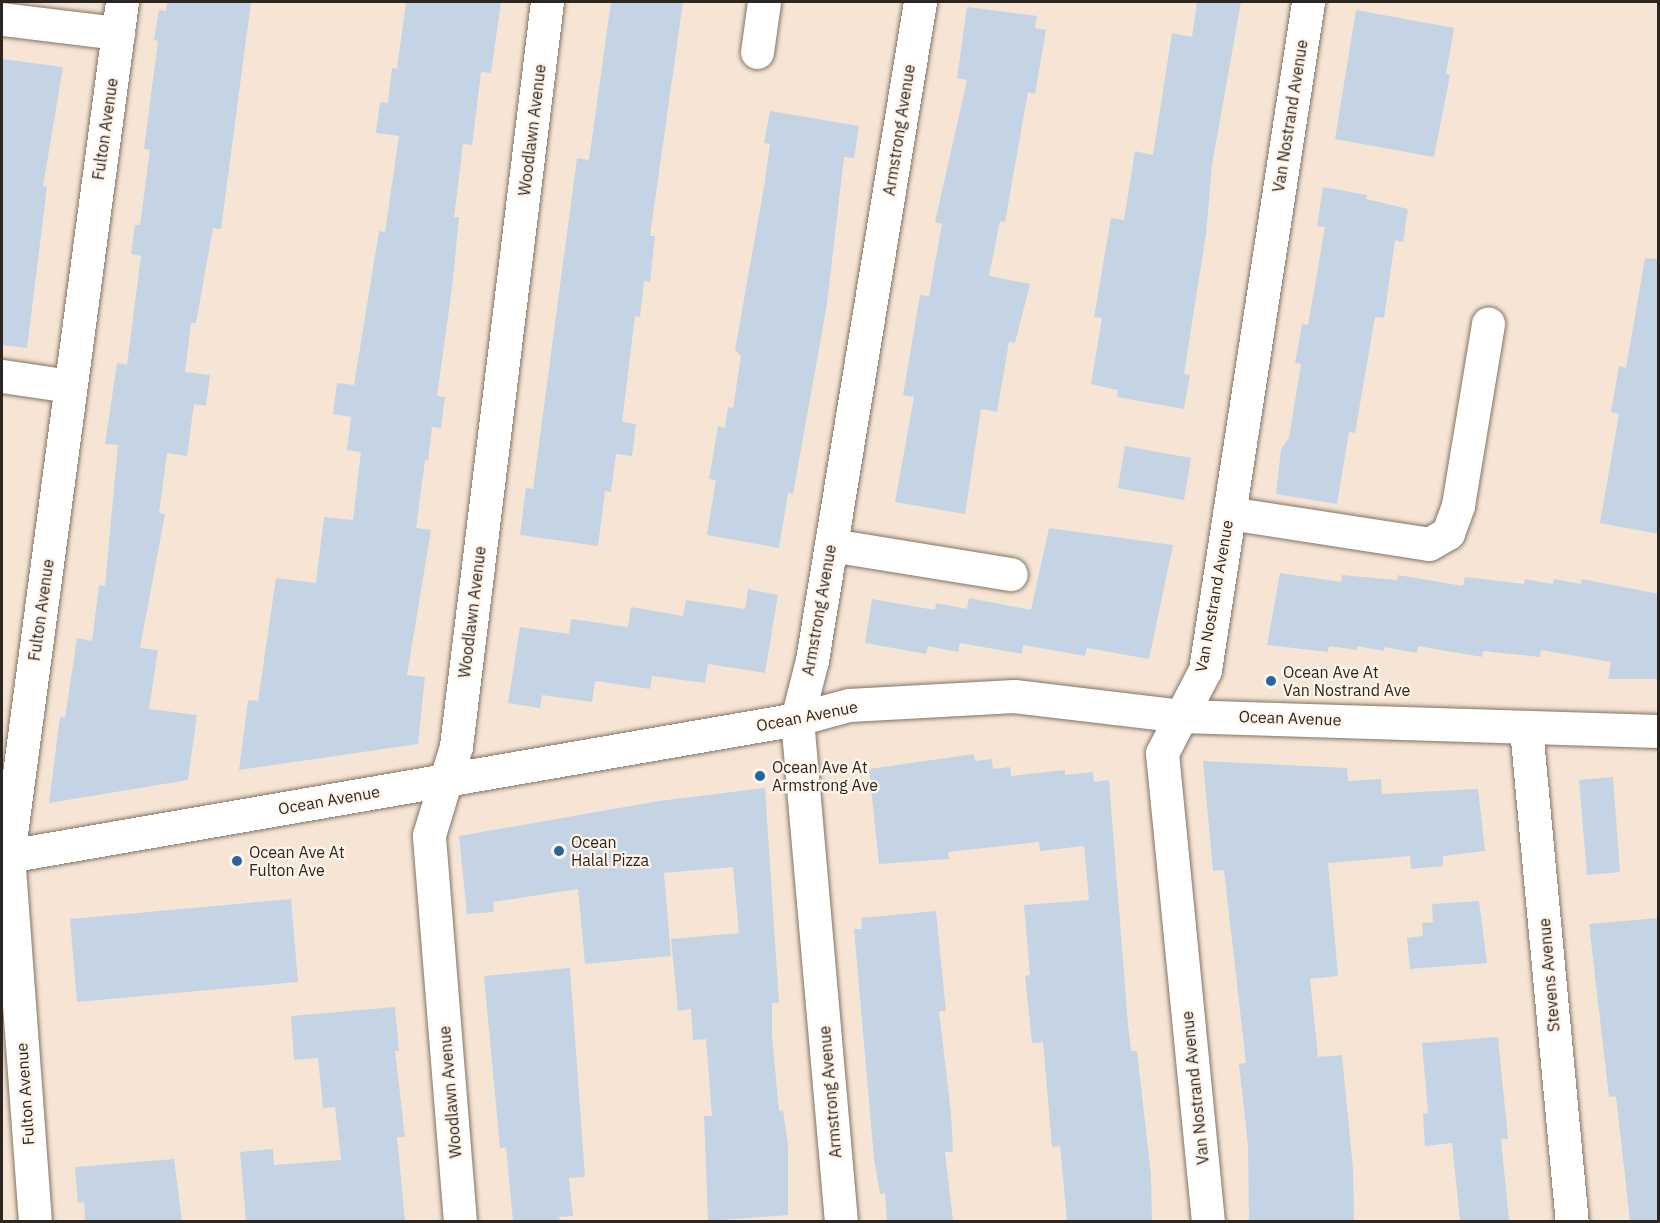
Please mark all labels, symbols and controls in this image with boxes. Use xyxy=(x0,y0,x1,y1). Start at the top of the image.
street label: Van Nostrand Avenue xyxy=(1268,38,1312,194)
street label: Woodlawn Avenue xyxy=(514,63,550,197)
street label: Armstrong Avenue xyxy=(879,63,919,197)
street label: Fulton Avenue xyxy=(88,77,122,181)
street label: Van Nostrand Avenue xyxy=(1191,518,1237,674)
street label: Armstrong Avenue xyxy=(798,543,840,677)
street label: Woodlawn Avenue xyxy=(454,545,490,679)
street label: Fulton Avenue xyxy=(24,558,58,662)
place label: Ocean Ave At Van Nostrand Ave xyxy=(1283,662,1410,700)
marker: Ocean Ave At Van Nostrand Ave xyxy=(1264,674,1278,688)
street label: Ocean Avenue xyxy=(755,697,859,735)
street label: Ocean Avenue xyxy=(1238,707,1342,729)
place label: Ocean Ave At Armstrong Ave xyxy=(772,757,878,795)
marker: Ocean Ave At Armstrong Ave xyxy=(753,769,767,783)
street label: Ocean Avenue xyxy=(277,782,381,818)
place label: Ocean Halal Pizza xyxy=(571,832,649,870)
place label: Ocean Ave At Fulton Ave xyxy=(249,842,345,880)
marker: Ocean Halal Pizza xyxy=(552,844,566,858)
marker: Ocean Ave At Fulton Ave xyxy=(230,854,244,868)
street label: Stevens Avenue xyxy=(1534,917,1564,1033)
street label: Van Nostrand Avenue xyxy=(1177,1010,1213,1166)
street label: Woodlawn Avenue xyxy=(435,1025,465,1159)
street label: Armstrong Avenue xyxy=(815,1025,845,1159)
street label: Fulton Avenue xyxy=(12,1042,38,1146)

